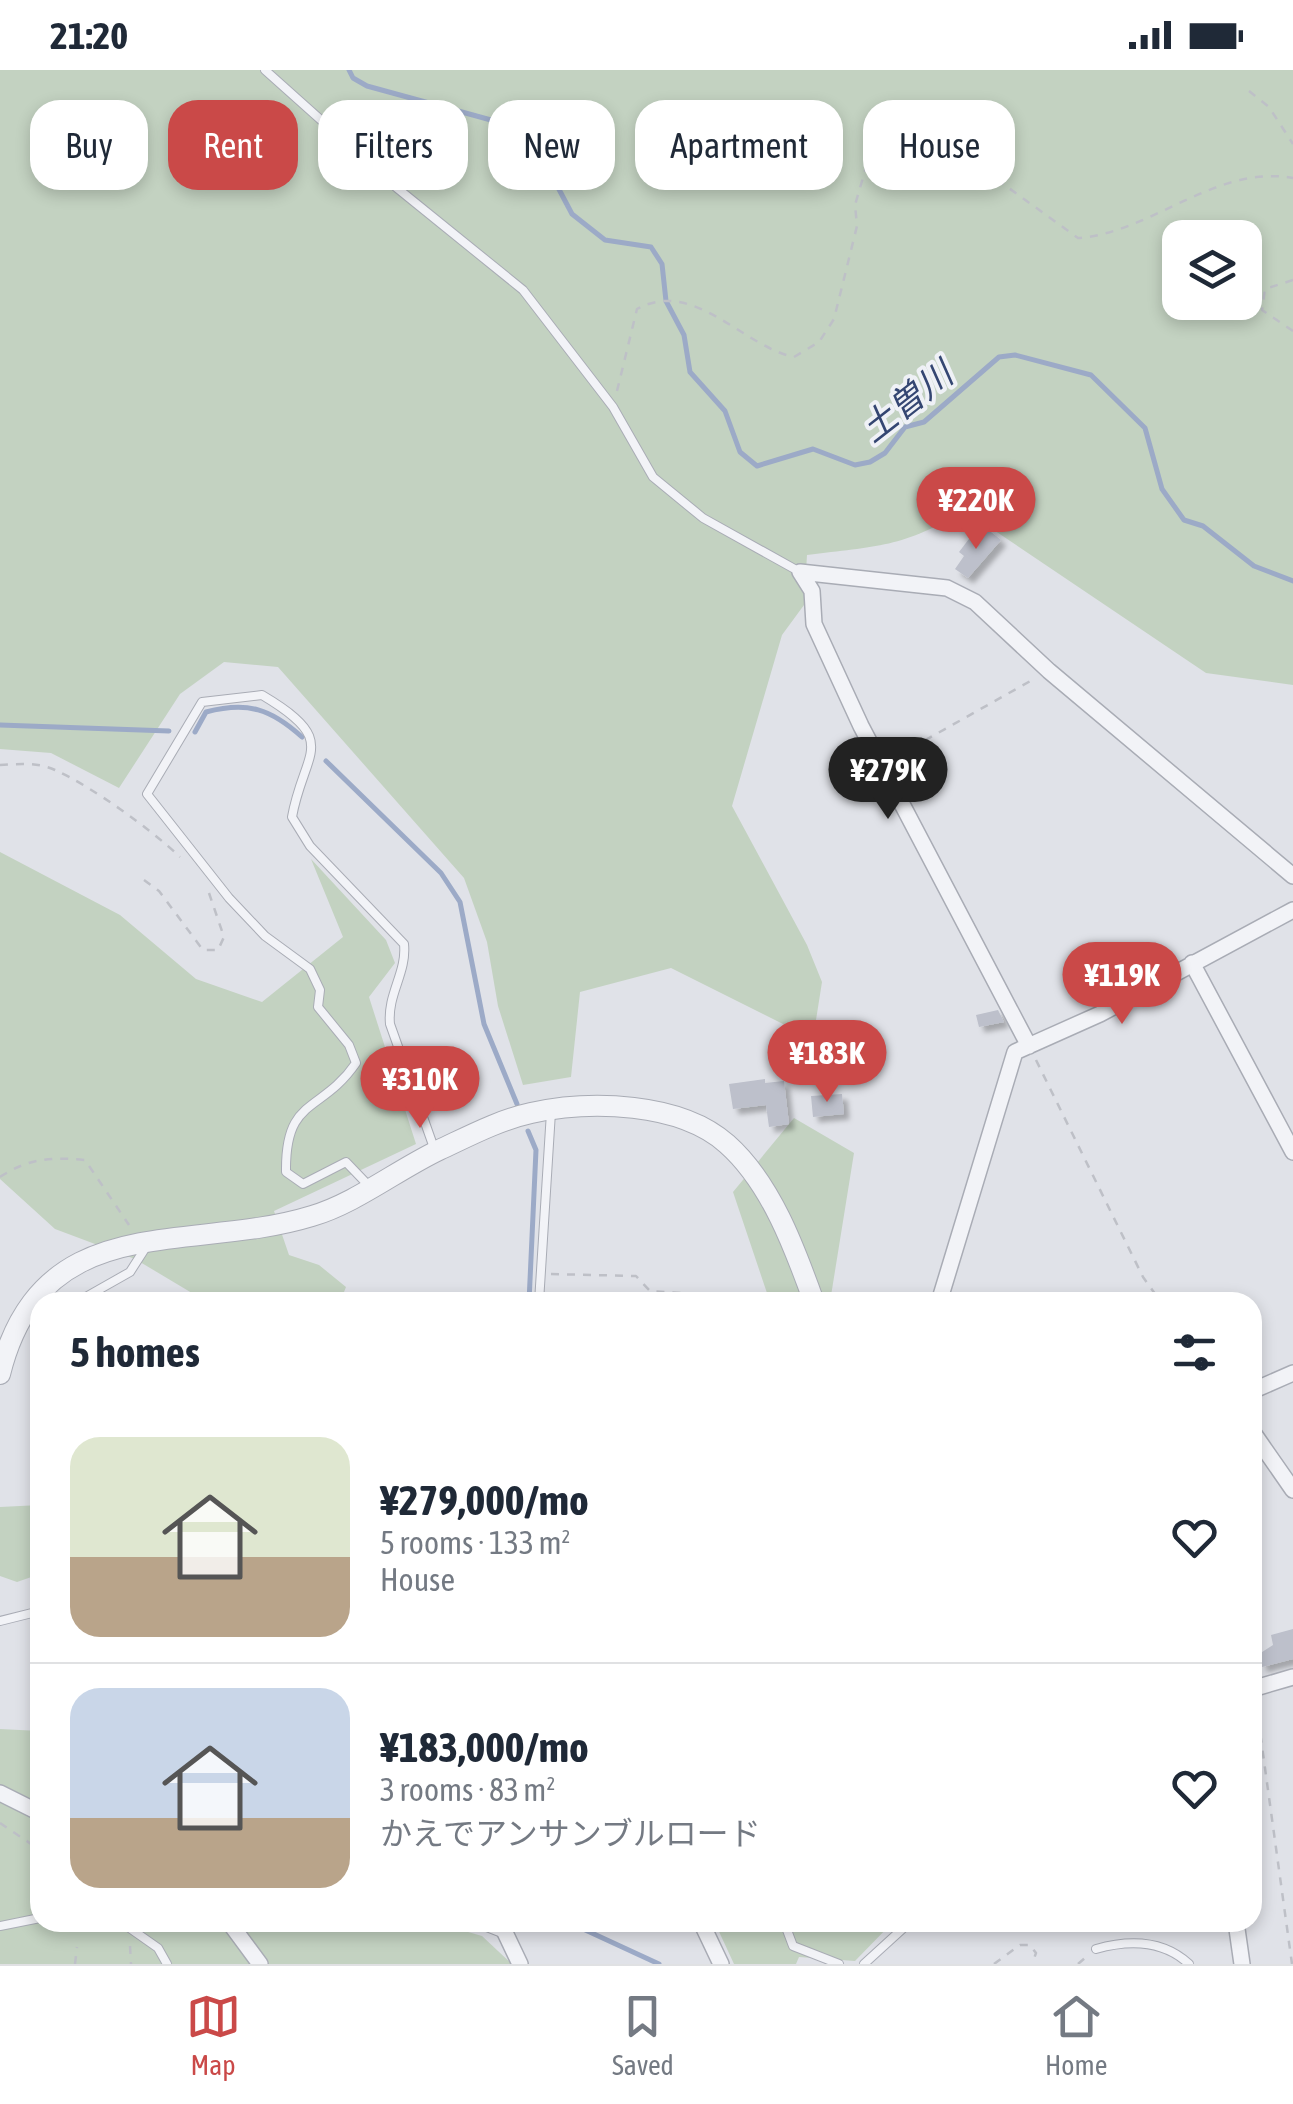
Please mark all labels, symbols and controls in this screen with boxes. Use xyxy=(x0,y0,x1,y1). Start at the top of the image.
text: 21:20 xyxy=(50,14,128,57)
chip: Buy xyxy=(30,100,148,190)
chip: Rent xyxy=(168,100,298,190)
chip: Filters xyxy=(318,100,468,190)
chip: New xyxy=(488,100,615,190)
chip: Apartment xyxy=(635,100,843,190)
chip: House xyxy=(863,100,1015,190)
map controls xyxy=(1162,220,1262,320)
button: layers xyxy=(1162,220,1262,320)
water label: 土曽川 xyxy=(852,350,963,449)
pin: ¥220K xyxy=(906,467,1046,552)
text: ¥220K xyxy=(938,481,1014,518)
pin: ¥279K xyxy=(818,737,958,822)
text: ¥279K xyxy=(850,751,926,788)
pin: ¥119K xyxy=(1052,942,1192,1027)
text: ¥119K xyxy=(1084,956,1160,993)
pin: ¥183K xyxy=(757,1020,897,1105)
text: ¥183K xyxy=(789,1034,865,1071)
pin: ¥310K xyxy=(350,1046,490,1131)
text: ¥310K xyxy=(382,1060,458,1097)
icon: filters xyxy=(1167,1325,1222,1380)
text: 5 homes xyxy=(70,1328,200,1376)
text: ¥279,000/mo xyxy=(380,1476,589,1524)
icon: home xyxy=(150,1477,270,1597)
icon: heart xyxy=(1167,1510,1222,1565)
text: 5 rooms · 133 m² xyxy=(380,1524,570,1561)
text: House xyxy=(380,1561,455,1598)
text: ¥183,000/mo xyxy=(380,1723,589,1771)
icon: home xyxy=(150,1728,270,1848)
icon: heart xyxy=(1167,1761,1222,1816)
text: 3 rooms · 83 m² xyxy=(380,1771,555,1808)
text: かえでアンサンブルロード xyxy=(380,1815,761,1852)
tab: Map xyxy=(186,1989,241,2081)
tab: Saved xyxy=(612,1989,674,2081)
tab: Home xyxy=(1045,1989,1107,2081)

